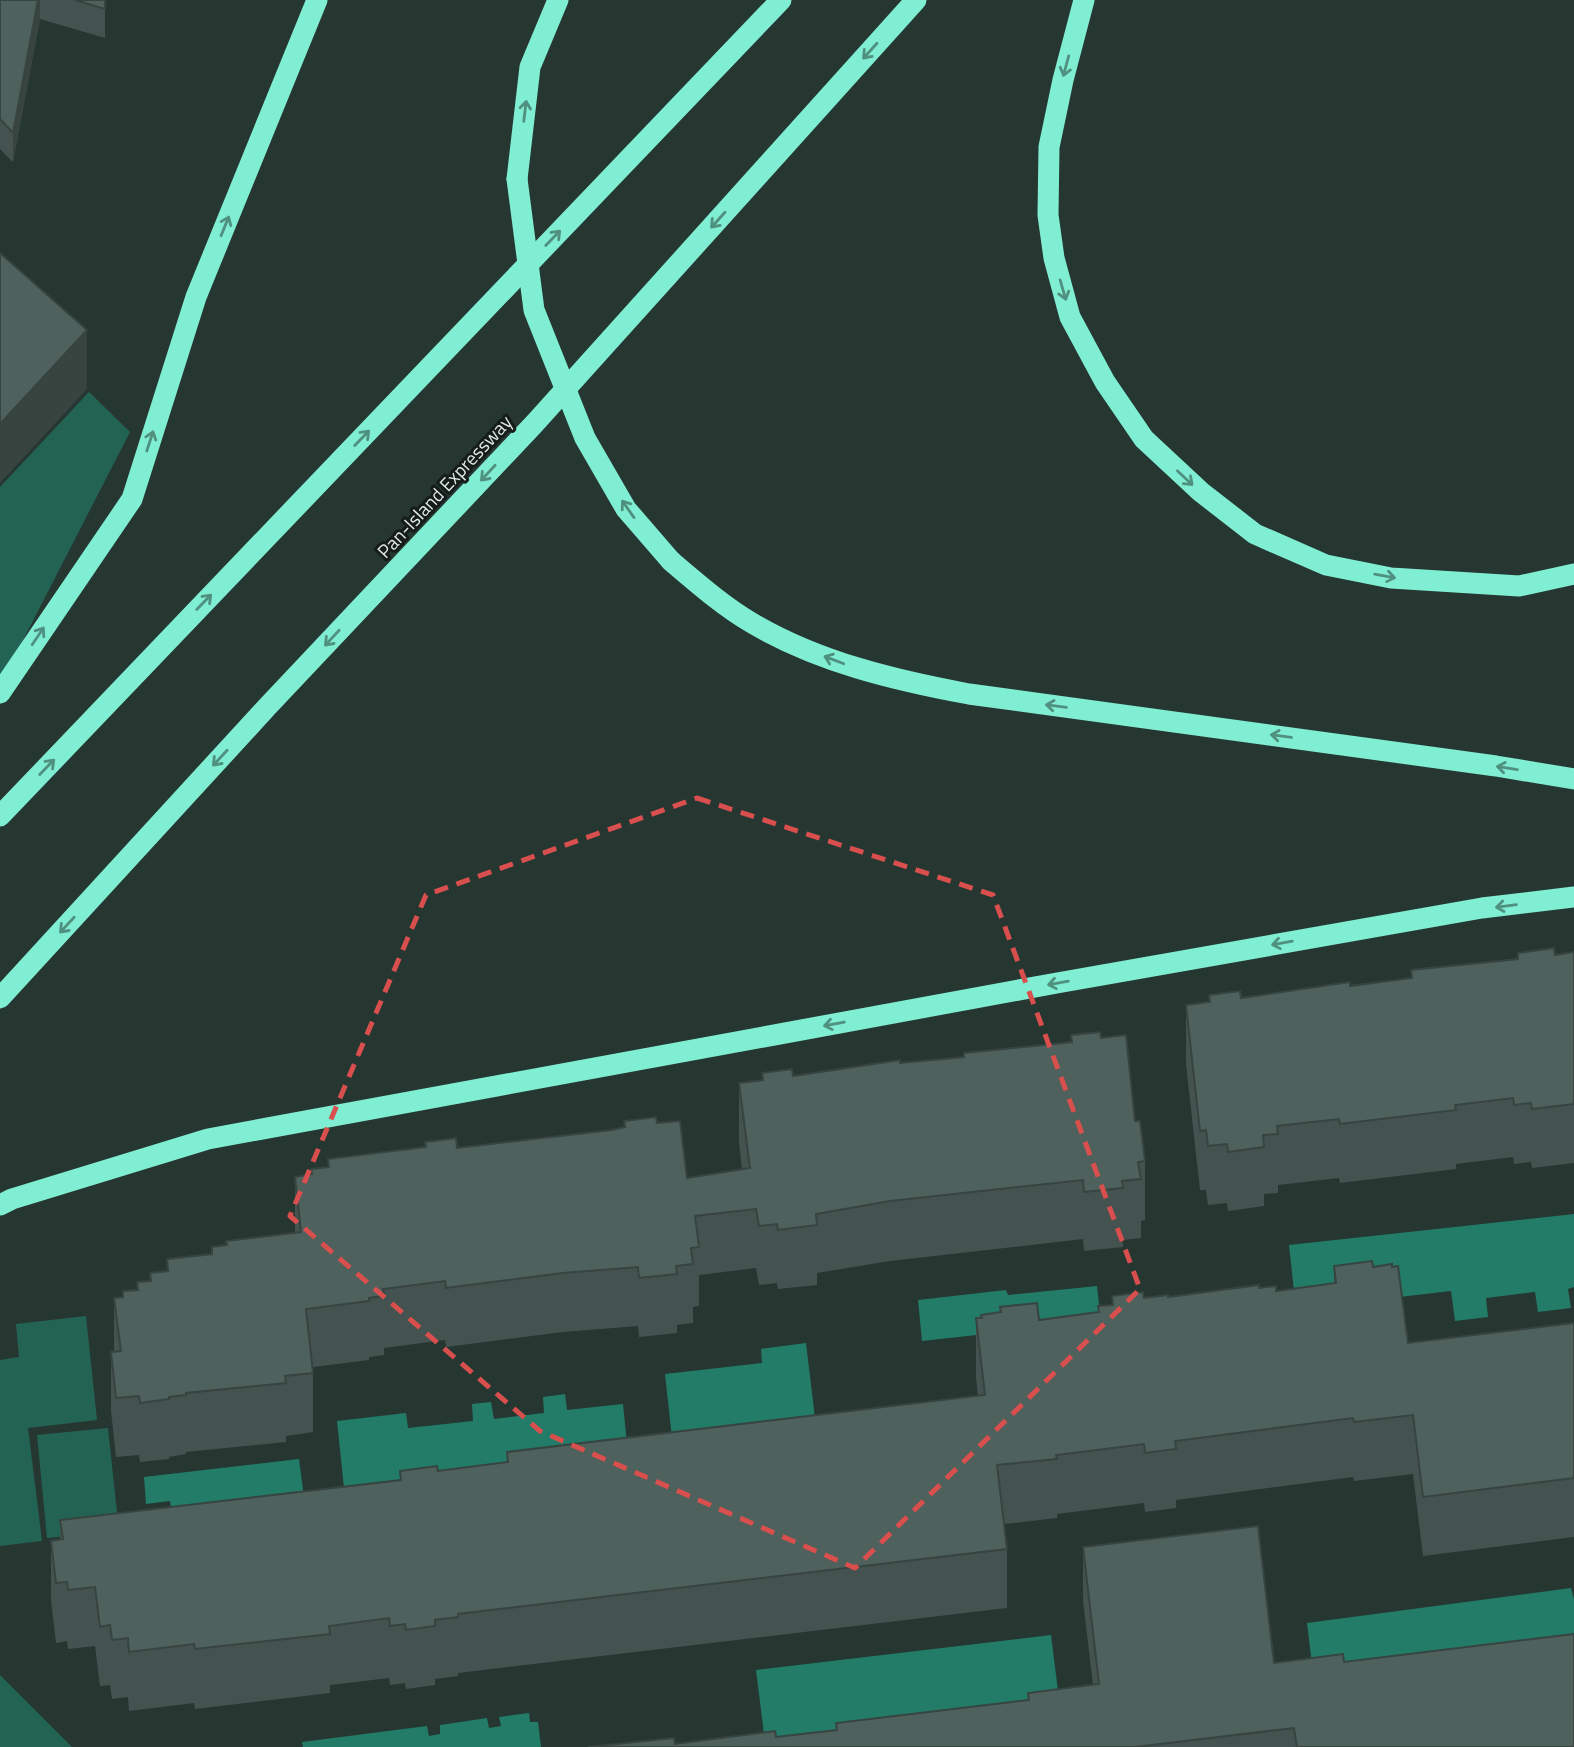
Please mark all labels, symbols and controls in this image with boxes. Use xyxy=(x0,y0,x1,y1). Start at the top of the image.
one-way arrow xyxy=(862,42,879,59)
one-way arrow xyxy=(1059,55,1072,77)
one-way arrow xyxy=(519,100,532,123)
one-way arrow xyxy=(710,211,726,229)
one-way arrow xyxy=(219,216,232,237)
one-way arrow xyxy=(544,230,561,247)
one-way arrow xyxy=(1057,279,1070,301)
street label: Pan-Island Expressway xyxy=(370,408,518,564)
one-way arrow xyxy=(145,430,158,452)
one-way arrow xyxy=(353,430,370,447)
one-way arrow xyxy=(479,464,496,481)
one-way arrow xyxy=(1176,469,1193,486)
one-way arrow xyxy=(620,500,635,519)
one-way arrow xyxy=(1373,570,1396,583)
one-way arrow xyxy=(196,594,213,611)
one-way arrow xyxy=(31,627,45,646)
one-way arrow xyxy=(323,629,340,646)
one-way arrow xyxy=(823,652,845,665)
one-way arrow xyxy=(1045,699,1068,712)
one-way arrow xyxy=(1270,730,1293,743)
one-way arrow xyxy=(212,749,229,766)
one-way arrow xyxy=(39,759,56,776)
one-way arrow xyxy=(1496,761,1519,774)
one-way arrow xyxy=(1495,899,1518,912)
one-way arrow xyxy=(58,916,75,933)
one-way arrow xyxy=(1271,937,1294,951)
one-way arrow xyxy=(1047,976,1070,990)
one-way arrow xyxy=(823,1018,846,1031)

